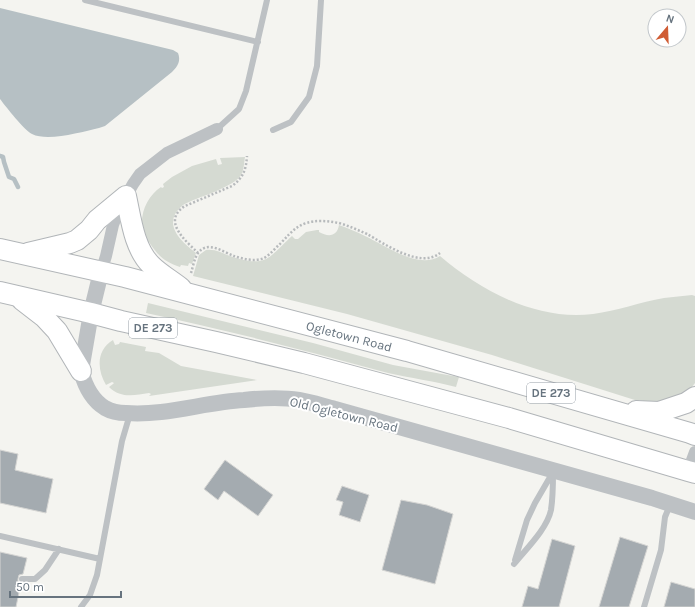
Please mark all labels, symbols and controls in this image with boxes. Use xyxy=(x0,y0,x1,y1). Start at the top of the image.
north arrow xyxy=(647,8,687,48)
text: N xyxy=(664,12,676,26)
road number: DE 273 xyxy=(129,318,177,338)
street label: Ogletown Road xyxy=(305,318,394,355)
road number: DE 273 xyxy=(527,383,575,403)
street label: Old Ogletown Road xyxy=(288,394,400,435)
scale bar xyxy=(10,573,121,599)
text: 50 m xyxy=(16,580,44,594)

